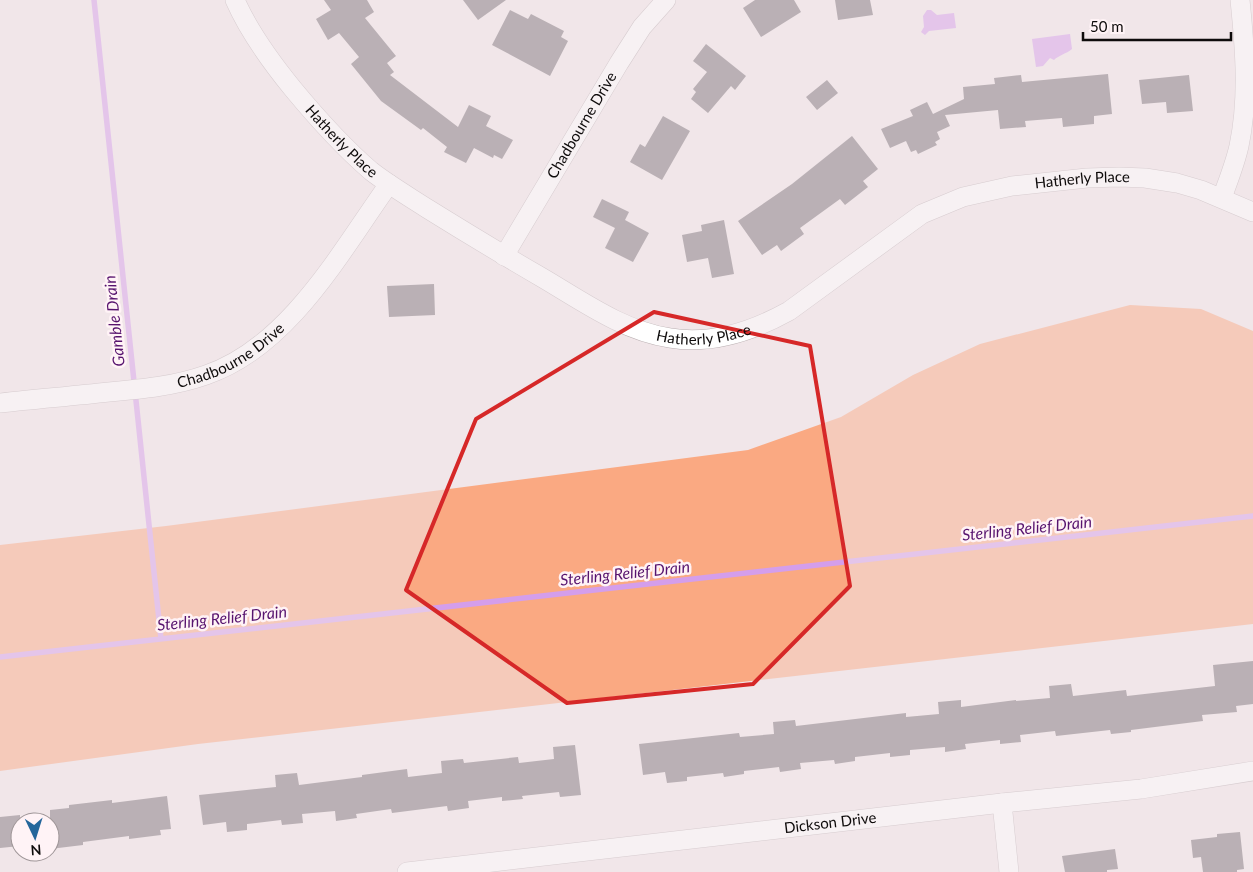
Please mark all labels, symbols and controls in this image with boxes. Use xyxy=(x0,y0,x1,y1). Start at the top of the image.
scale bar xyxy=(1083,10,1230,42)
text: 50 m xyxy=(1090,17,1124,35)
street label: Chadbourne Drive xyxy=(542,68,620,181)
street label: Hatherly Place xyxy=(302,101,382,181)
street label: Hatherly Place xyxy=(1034,167,1130,192)
water label: Gamble Drain xyxy=(99,275,128,368)
street label: Chadbourne Drive xyxy=(175,319,287,391)
street label: Hatherly Place xyxy=(655,319,753,348)
water label: Sterling Relief Drain xyxy=(961,511,1093,544)
water label: Sterling Relief Drain xyxy=(559,556,691,589)
water label: Sterling Relief Drain xyxy=(156,601,288,634)
street label: Dickson Drive xyxy=(783,808,877,836)
north arrow xyxy=(10,812,60,862)
text: N xyxy=(30,842,42,859)

